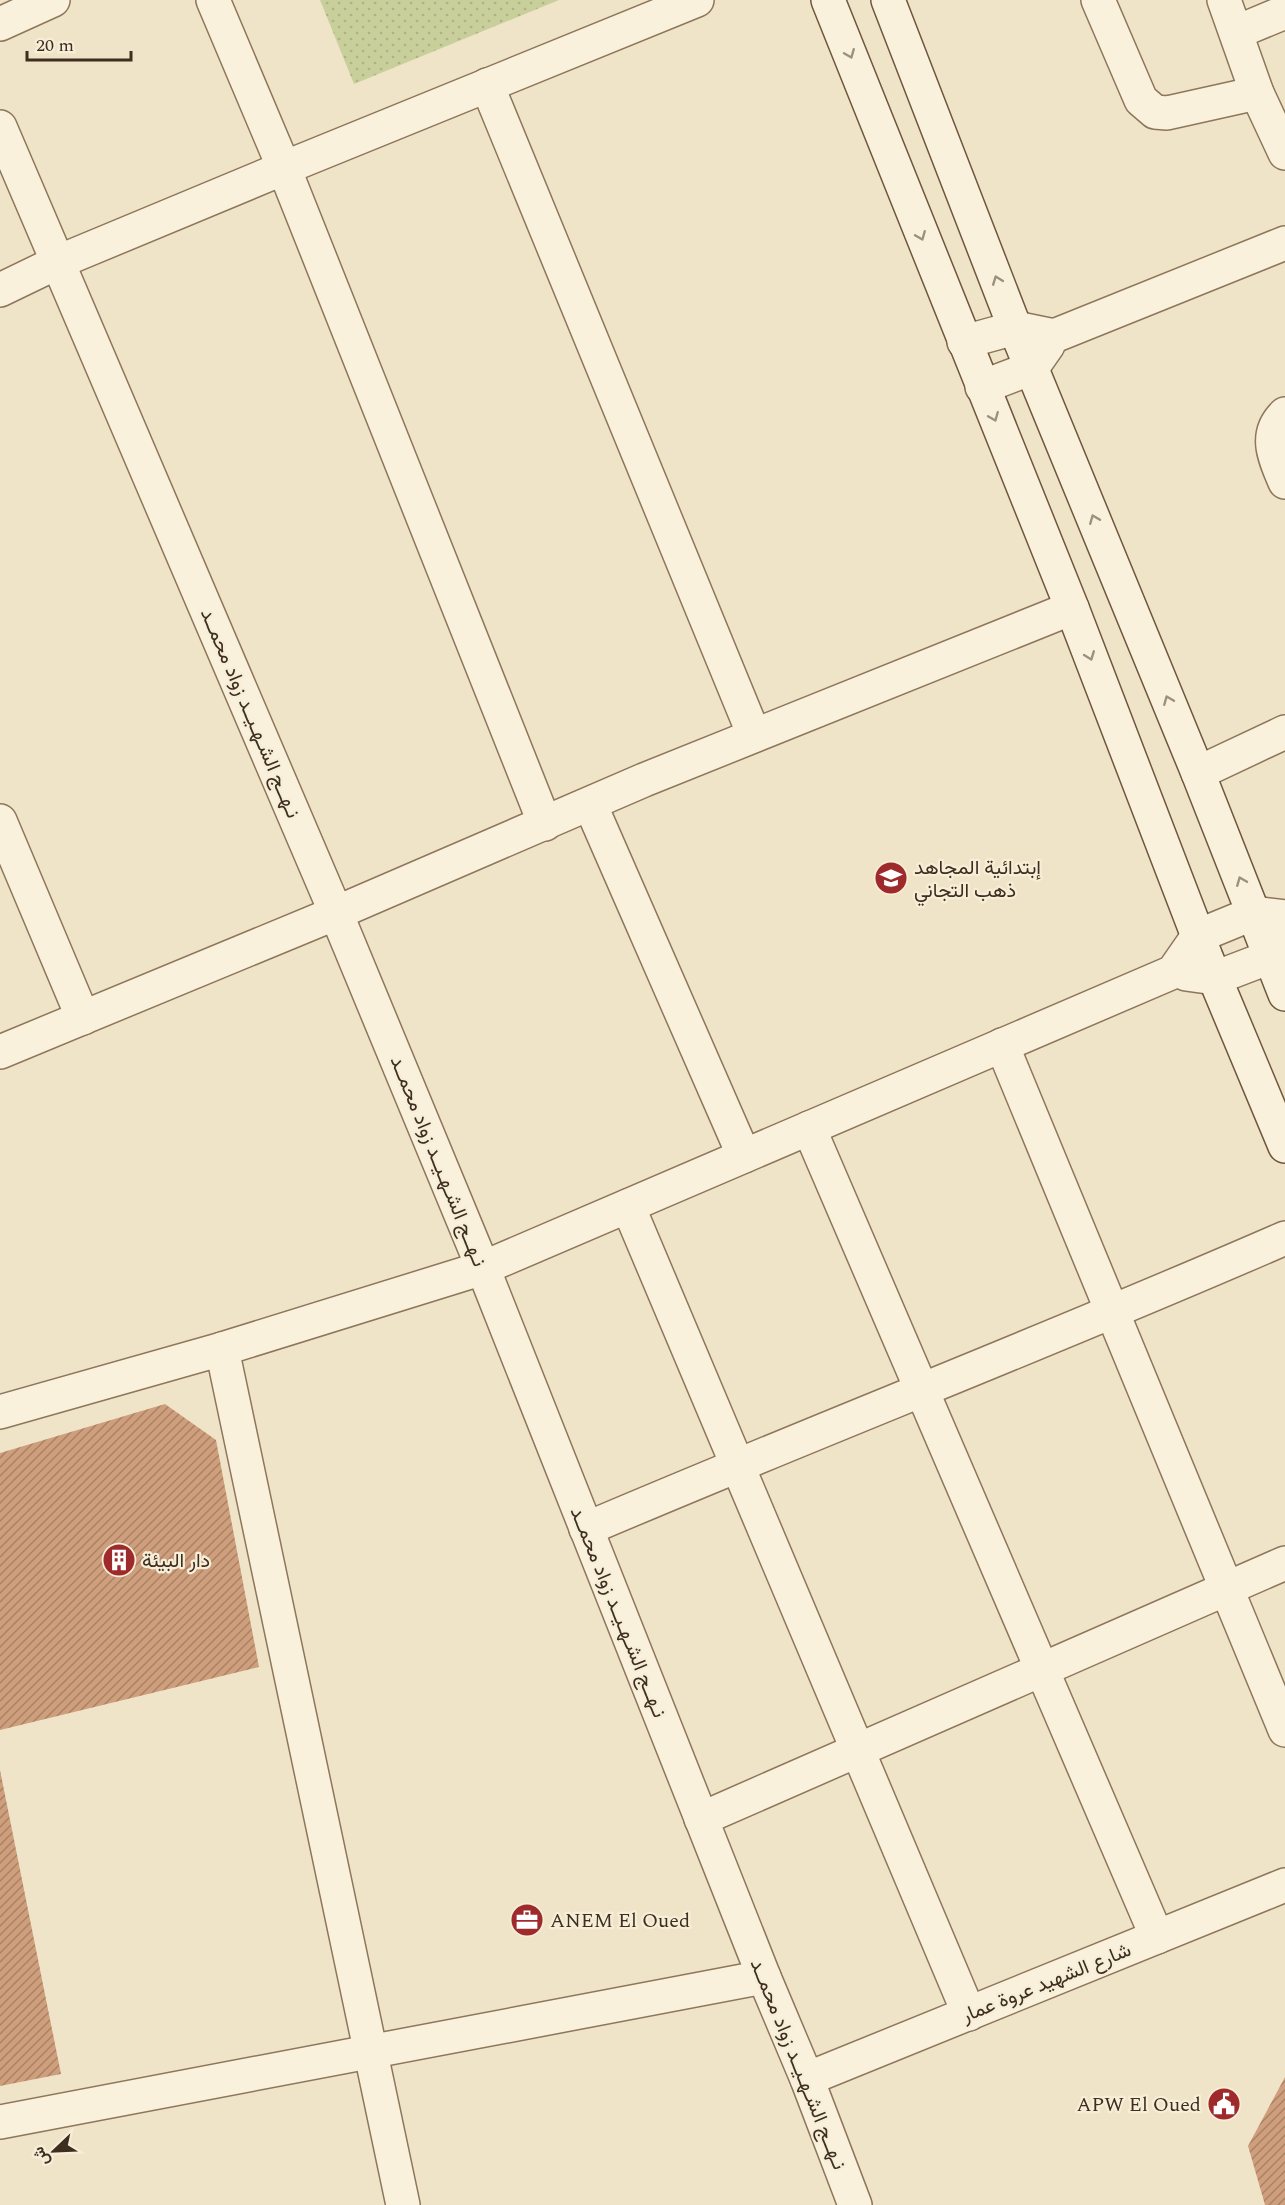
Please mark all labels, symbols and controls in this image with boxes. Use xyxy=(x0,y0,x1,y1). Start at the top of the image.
scale bar xyxy=(27,24,130,62)
text: 20 m xyxy=(36,32,74,59)
one-way arrow xyxy=(843,48,855,59)
one-way arrow xyxy=(914,230,927,241)
one-way arrow xyxy=(992,276,1004,287)
one-way arrow xyxy=(987,410,999,421)
one-way arrow xyxy=(1089,515,1101,526)
street label: نـهــج الشـهـيــد زواد محمــد xyxy=(192,604,308,823)
one-way arrow xyxy=(1083,650,1096,661)
one-way arrow xyxy=(1163,695,1175,706)
place label: إبتدائية المجاهد ذهب التجاني xyxy=(914,853,1041,907)
school or university icon: إبتدائية المجاهد ذهب التجاني xyxy=(873,860,909,896)
one-way arrow xyxy=(1236,876,1248,887)
street label: نـهــج الشـهـيــد زواد محمــد xyxy=(382,1051,494,1271)
street label: نـهــج الشـهـيــد زواد محمــد xyxy=(562,1502,674,1722)
building icon: دار البيئة xyxy=(101,1542,137,1578)
place label: دار البيئة xyxy=(142,1546,210,1576)
office icon: ANEM El Oued xyxy=(509,1902,545,1938)
place label: ANEM El Oued xyxy=(550,1906,690,1936)
street label: شارع الشهيد عروة عمار xyxy=(956,1935,1136,2031)
street label: نـهــج الشـهـيــد زواد محمــد xyxy=(742,1954,854,2174)
public building icon: APW El Oued xyxy=(1206,2086,1242,2122)
place label: APW El Oued xyxy=(1076,2090,1201,2120)
north arrow xyxy=(24,2121,84,2181)
text: ش xyxy=(26,2143,56,2170)

